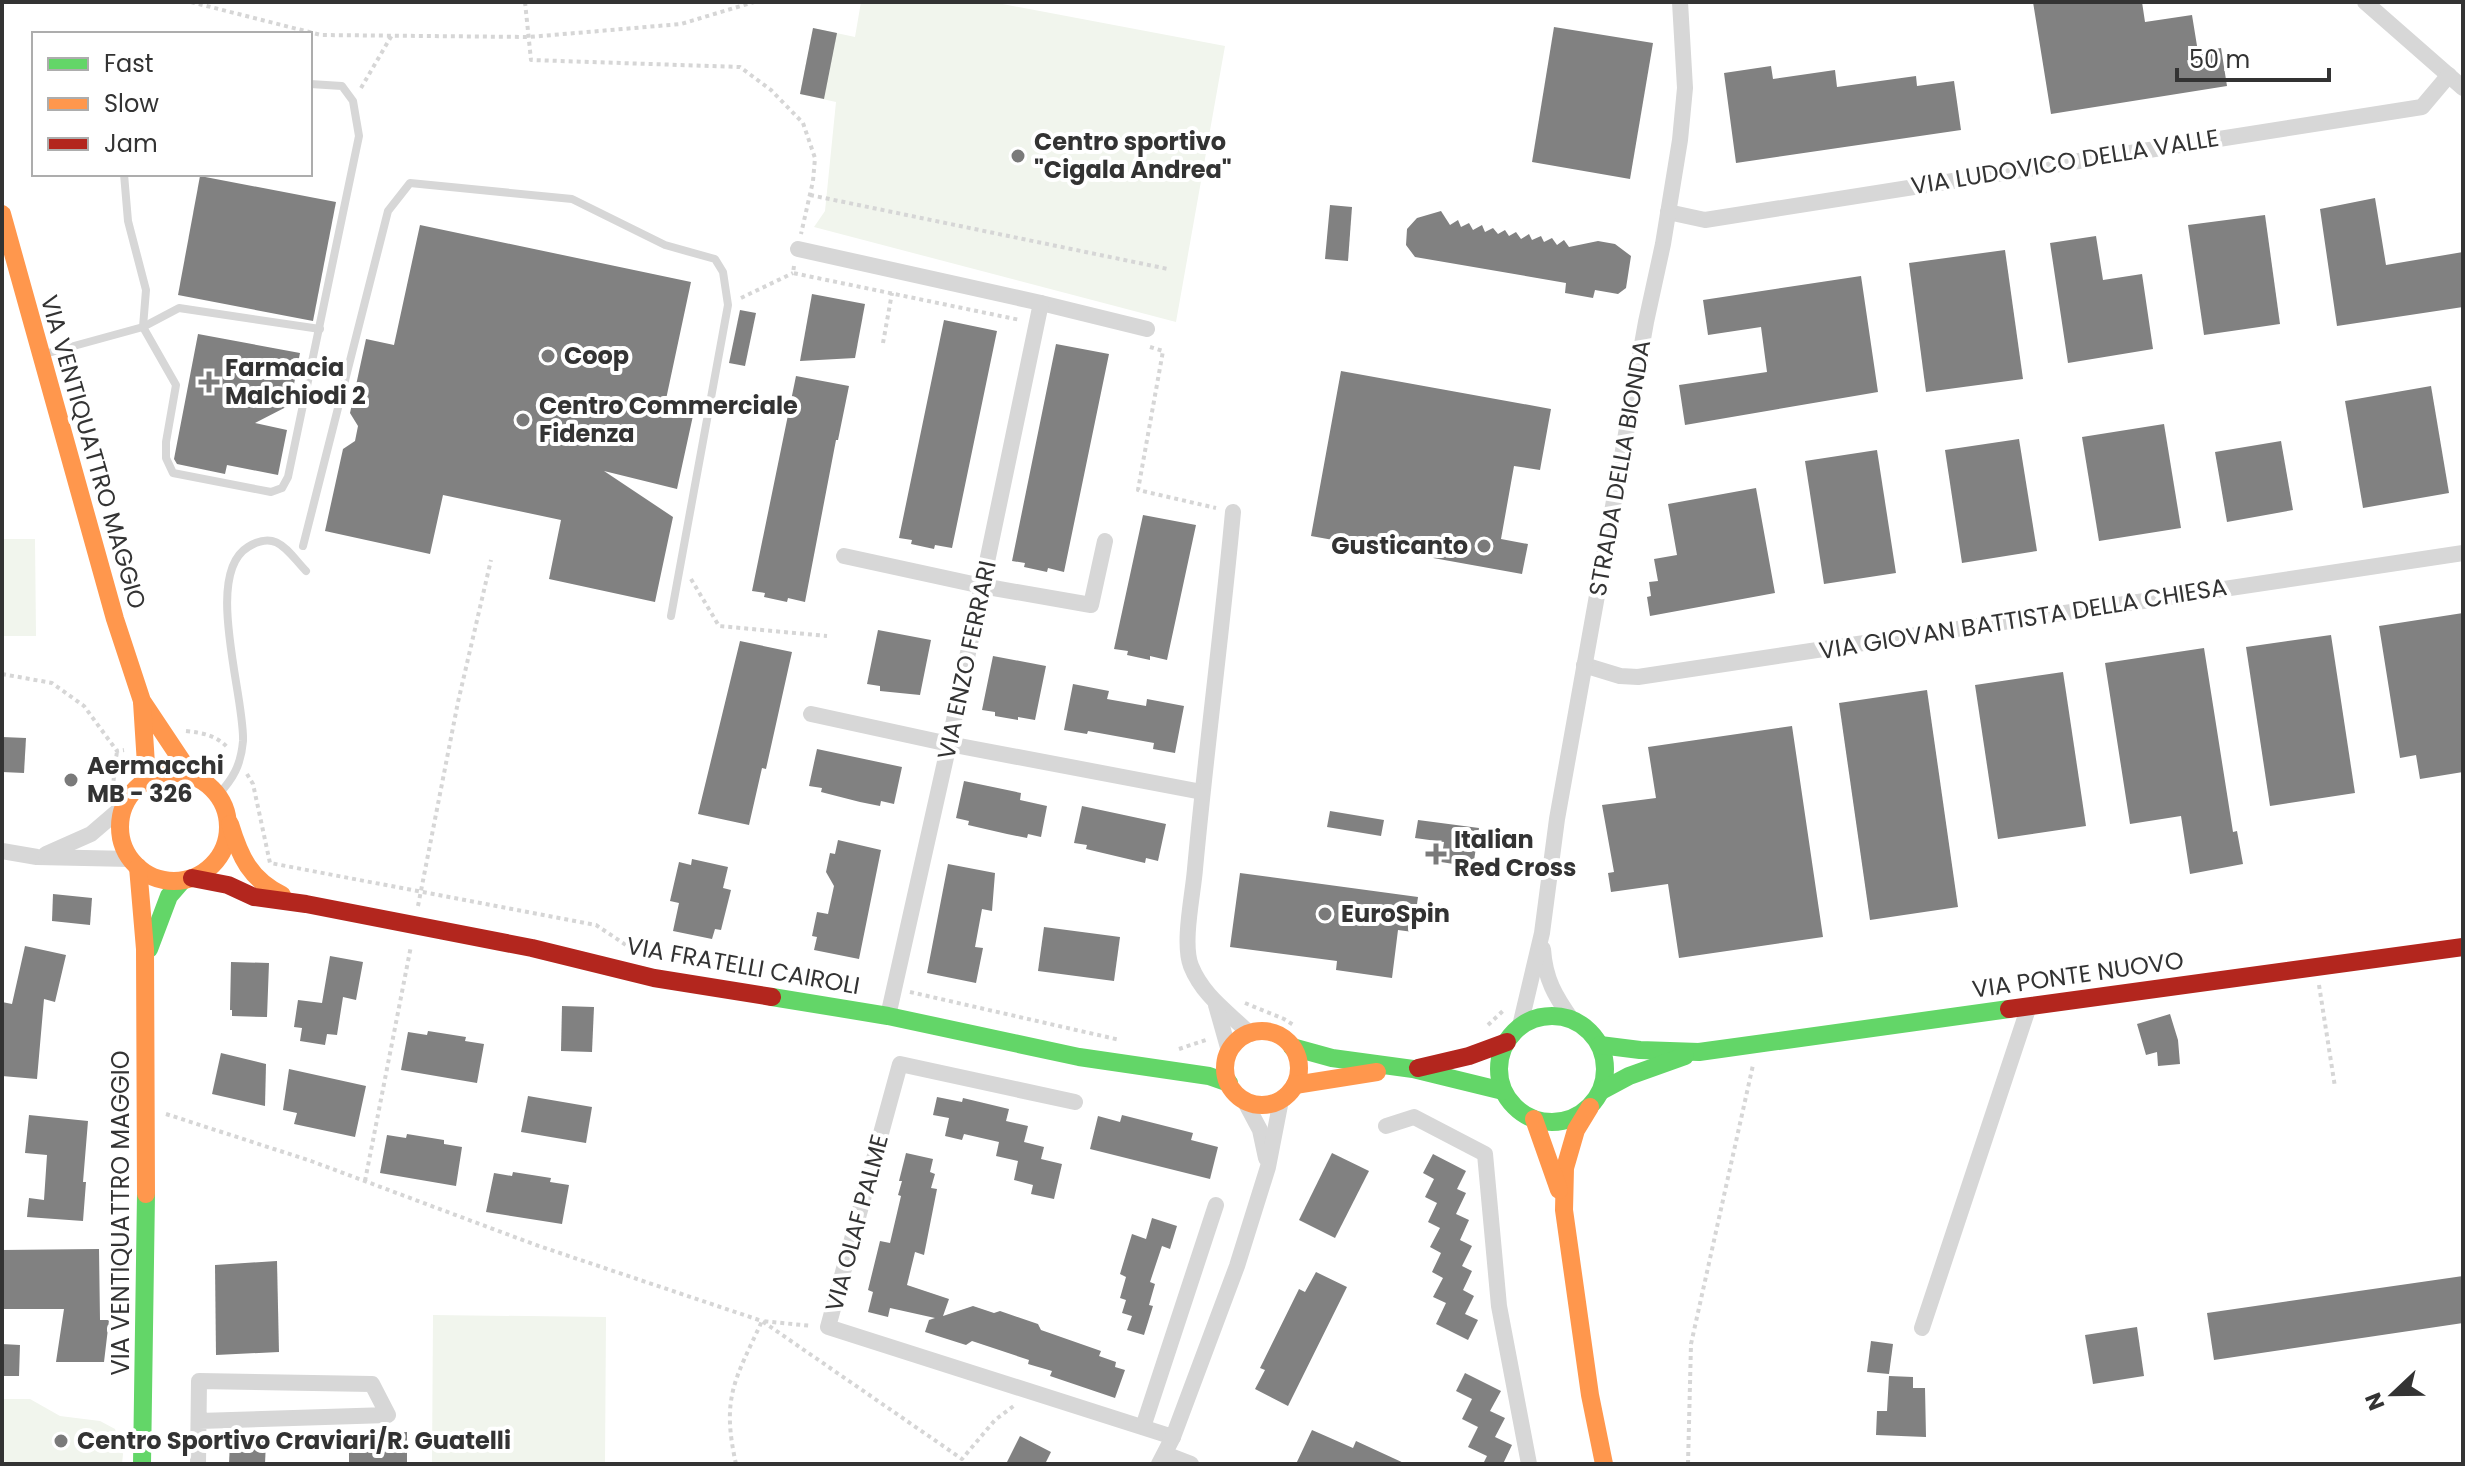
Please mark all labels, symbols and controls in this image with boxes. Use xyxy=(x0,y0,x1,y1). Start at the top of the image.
legend xyxy=(32,32,312,176)
scale bar xyxy=(2177,32,2329,82)
text: 50 m xyxy=(2189,43,2250,76)
text: Fast xyxy=(104,47,154,80)
text: Slow xyxy=(104,87,159,120)
street label: VIA LUDOVICO DELLA VALLE xyxy=(1909,121,2221,202)
place label: Centro sportivo "Cigala Andrea" xyxy=(1034,125,1232,186)
text: Jam xyxy=(104,127,158,160)
marker: Centro sportivo "Cigala Andrea" xyxy=(1009,147,1027,165)
street label: VIA VENTIQUATTRO MAGGIO xyxy=(33,291,154,613)
street label: STRADA DELLA BIONDA xyxy=(1581,337,1658,599)
place label: Coop xyxy=(564,339,629,372)
marker: Coop xyxy=(539,347,557,365)
place label: Farmacia Malchiodi 2 xyxy=(225,351,366,412)
marker: Farmacia Malchiodi 2 xyxy=(200,373,218,391)
place label: Centro Commerciale Fidenza xyxy=(539,389,798,450)
marker: Centro Commerciale Fidenza xyxy=(514,411,532,429)
place label: Gusticanto xyxy=(1331,529,1468,562)
marker: Gusticanto xyxy=(1475,537,1493,555)
street label: VIA ENZO FERRARI xyxy=(929,557,1004,762)
street label: VIA GIOVAN BATTISTA DELLA CHIESA xyxy=(1817,570,2229,667)
place label: Aermacchi MB - 326 xyxy=(87,749,224,810)
marker: Aermacchi MB - 326 xyxy=(62,771,80,789)
place label: Italian Red Cross xyxy=(1454,823,1576,884)
marker: Italian Red Cross xyxy=(1425,843,1447,865)
place label: EuroSpin xyxy=(1341,897,1450,930)
marker: EuroSpin xyxy=(1316,905,1334,923)
street label: VIA FRATELLI CAIROLI xyxy=(624,929,862,1002)
street label: VIA PONTE NUOVO xyxy=(1970,943,2186,1006)
street label: VIA VENTIQUATTRO MAGGIO xyxy=(104,1050,137,1376)
street label: VIA OLAF PALME xyxy=(817,1131,896,1315)
north arrow xyxy=(2353,1354,2433,1434)
text: N xyxy=(2357,1388,2392,1415)
place label: Centro Sportivo Craviari/R. Guatelli xyxy=(77,1424,511,1457)
marker: Centro Sportivo Craviari/R. Guatelli xyxy=(52,1432,70,1450)

